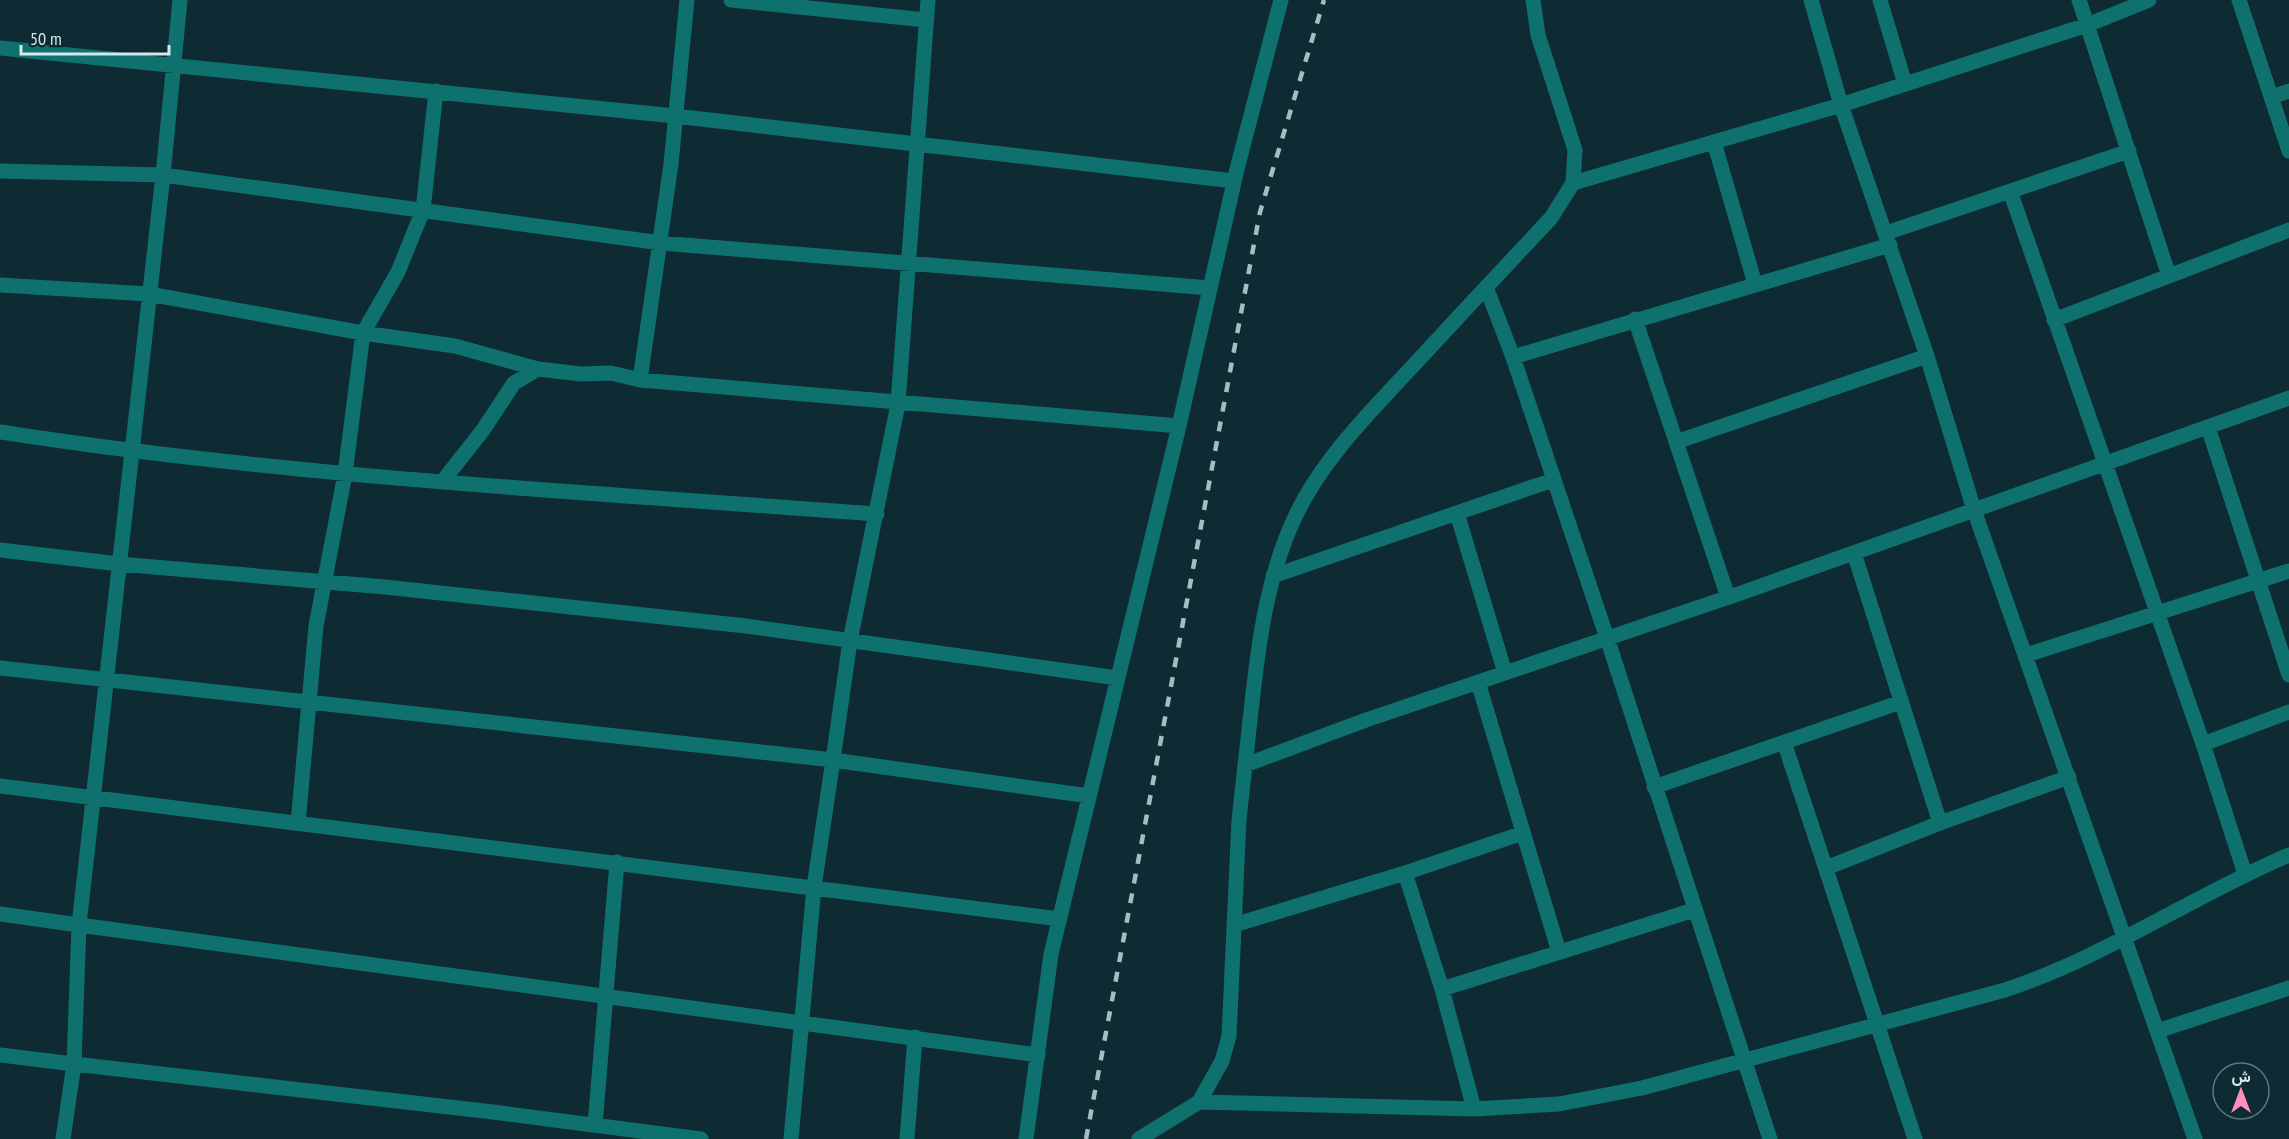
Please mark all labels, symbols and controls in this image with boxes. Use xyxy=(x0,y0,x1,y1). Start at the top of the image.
scale bar xyxy=(21,18,170,56)
text: 50 m xyxy=(30,27,62,50)
north arrow xyxy=(2211,1061,2271,1121)
text: ش xyxy=(2231,1066,2251,1086)

